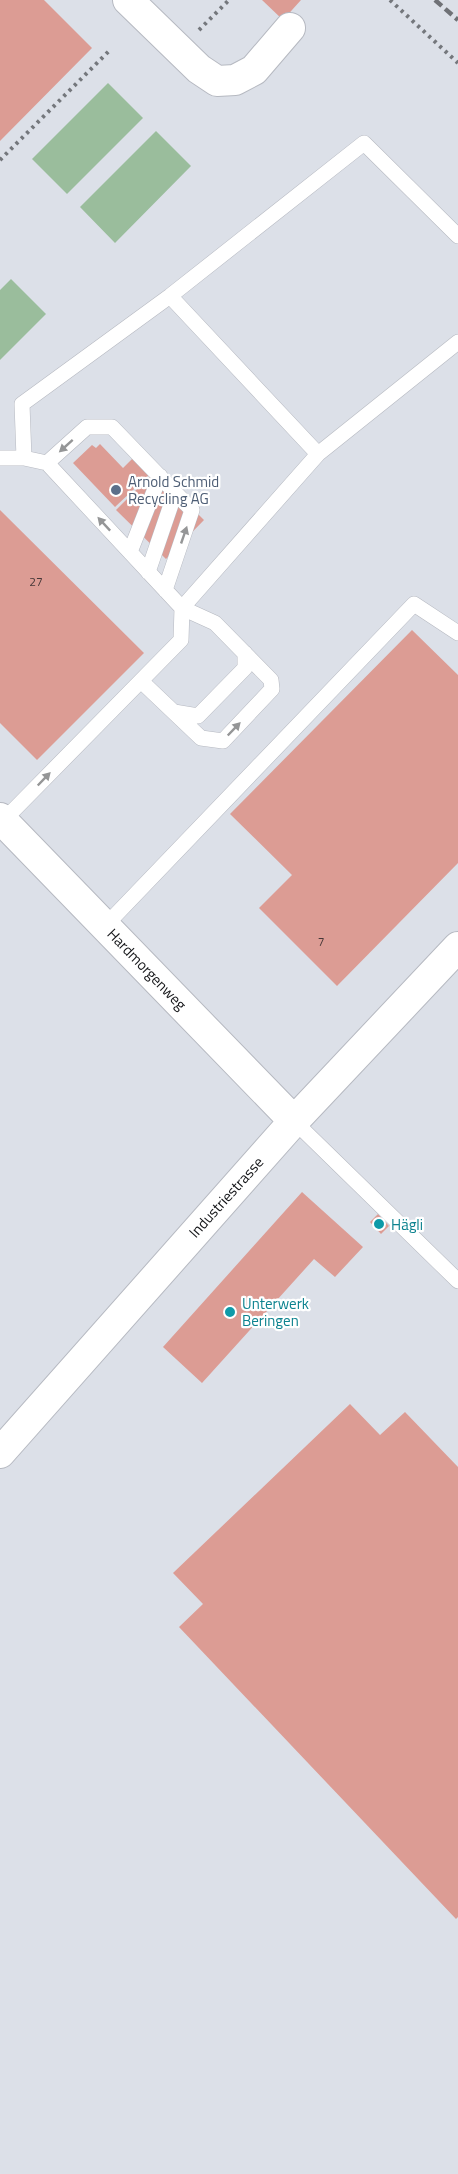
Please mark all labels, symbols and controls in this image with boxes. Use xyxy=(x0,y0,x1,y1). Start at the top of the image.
one-way arrow xyxy=(59,439,74,453)
place label: Arnold Schmid Recycling AG xyxy=(128,470,219,510)
marker: Arnold Schmid Recycling AG xyxy=(109,483,123,497)
one-way arrow xyxy=(98,517,111,532)
one-way arrow xyxy=(179,526,189,544)
house number: 27 xyxy=(29,572,43,591)
one-way arrow xyxy=(227,722,240,737)
one-way arrow xyxy=(37,773,51,787)
street label: Hardmorgenweg xyxy=(102,923,192,1015)
house number: 7 xyxy=(318,932,324,951)
street label: Industriestrasse xyxy=(183,1151,269,1243)
place label: Hägli xyxy=(391,1213,423,1236)
marker: Hägli xyxy=(372,1217,386,1231)
place label: Unterwerk Beringen xyxy=(242,1292,309,1332)
marker: Unterwerk Beringen xyxy=(223,1305,237,1319)

